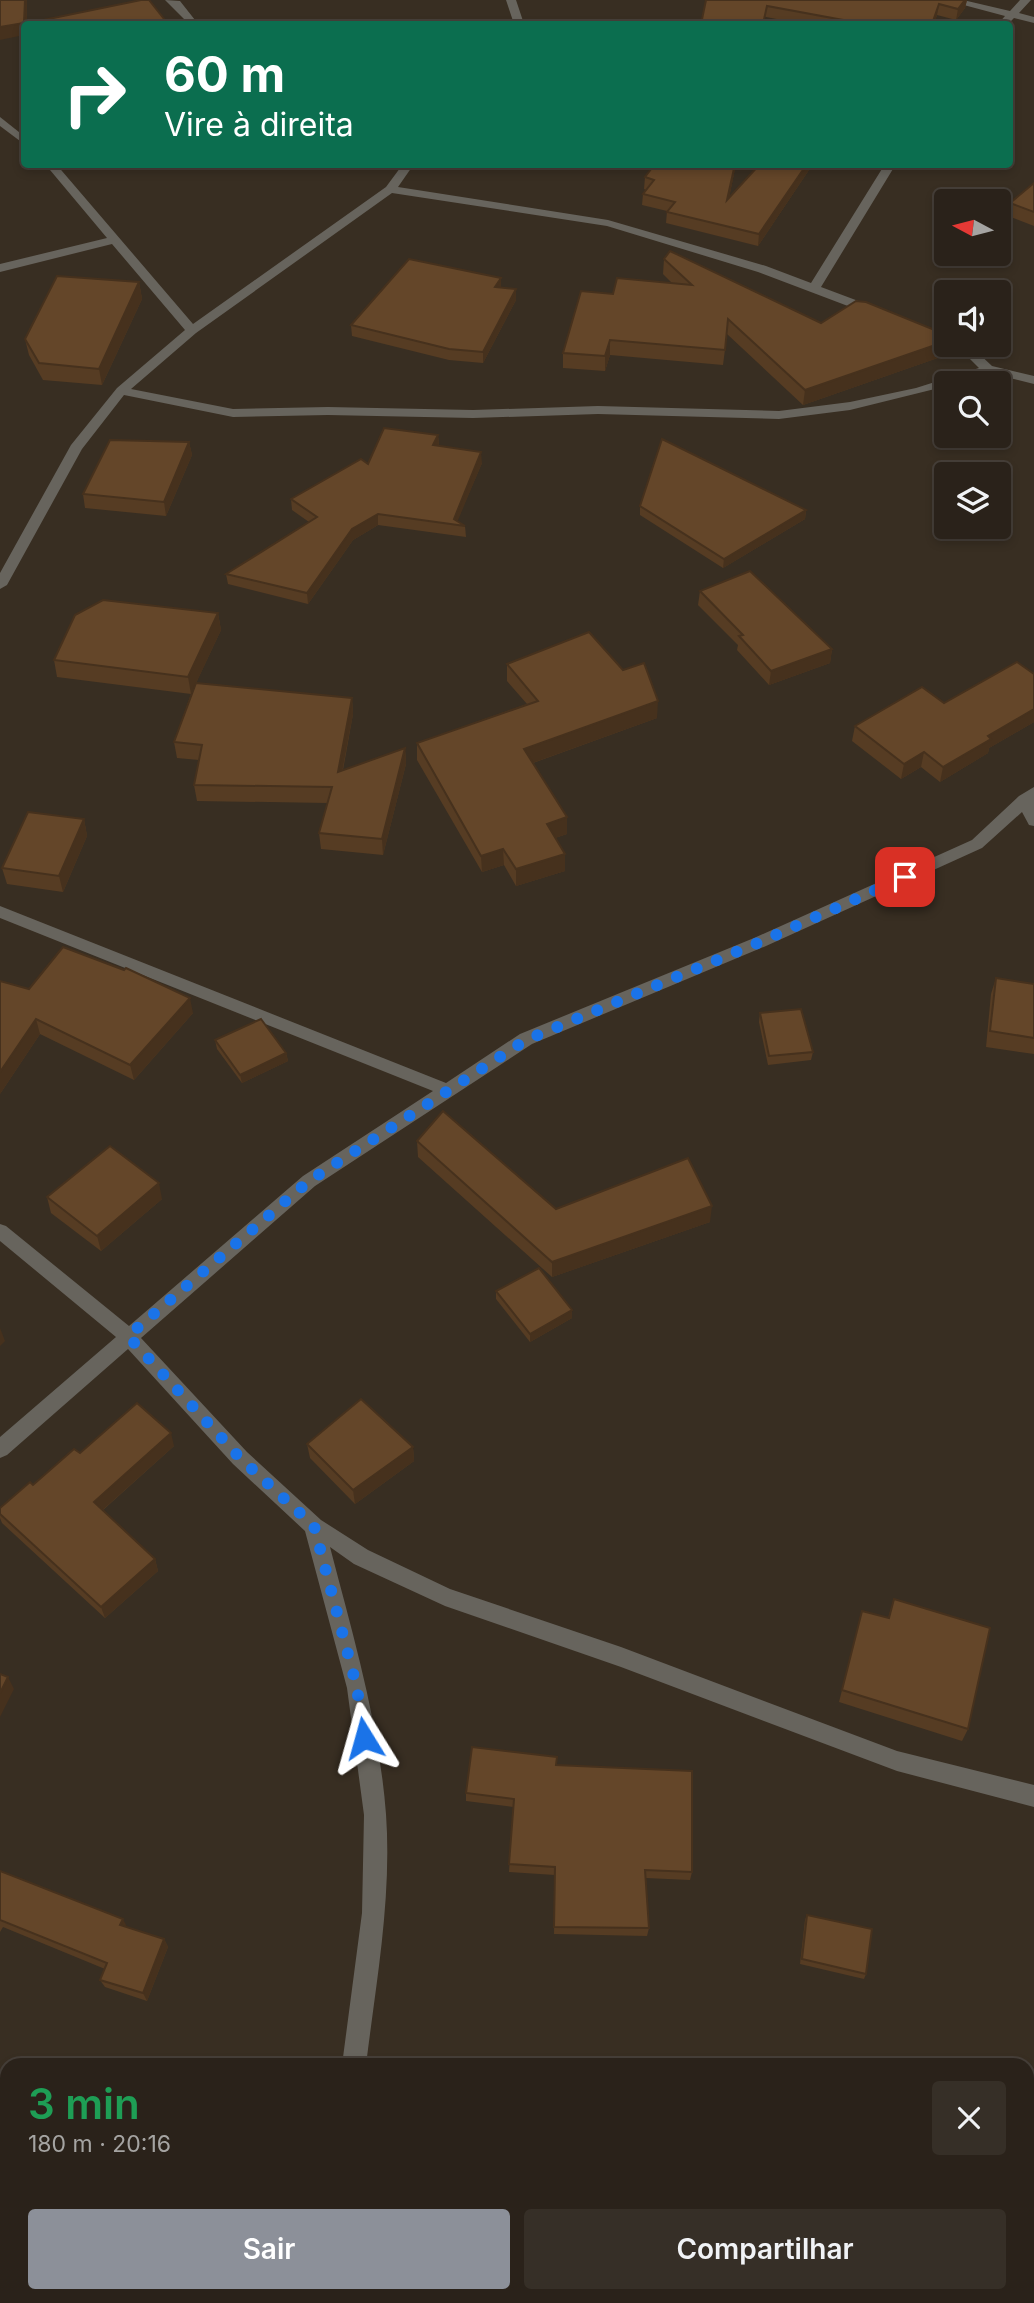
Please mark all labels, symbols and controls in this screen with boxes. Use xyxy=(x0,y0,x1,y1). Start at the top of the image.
text: 60 m xyxy=(164,45,285,104)
icon: right xyxy=(49,49,140,140)
text: Vire à direita xyxy=(164,105,354,144)
north arrow xyxy=(934,189,1012,266)
map controls xyxy=(934,189,1011,539)
button: sound xyxy=(934,280,1011,357)
button: search xyxy=(934,371,1011,448)
button: layers xyxy=(934,462,1011,539)
pin xyxy=(875,847,935,907)
icon: arrive xyxy=(886,858,924,896)
position arrow xyxy=(327,1701,401,1775)
text: 3 min xyxy=(28,2078,140,2129)
button: close xyxy=(932,2081,1006,2155)
text: 180 m · 20:16 xyxy=(28,2130,171,2158)
button: Sair xyxy=(28,2209,510,2289)
button: Compartilhar xyxy=(524,2209,1006,2289)

